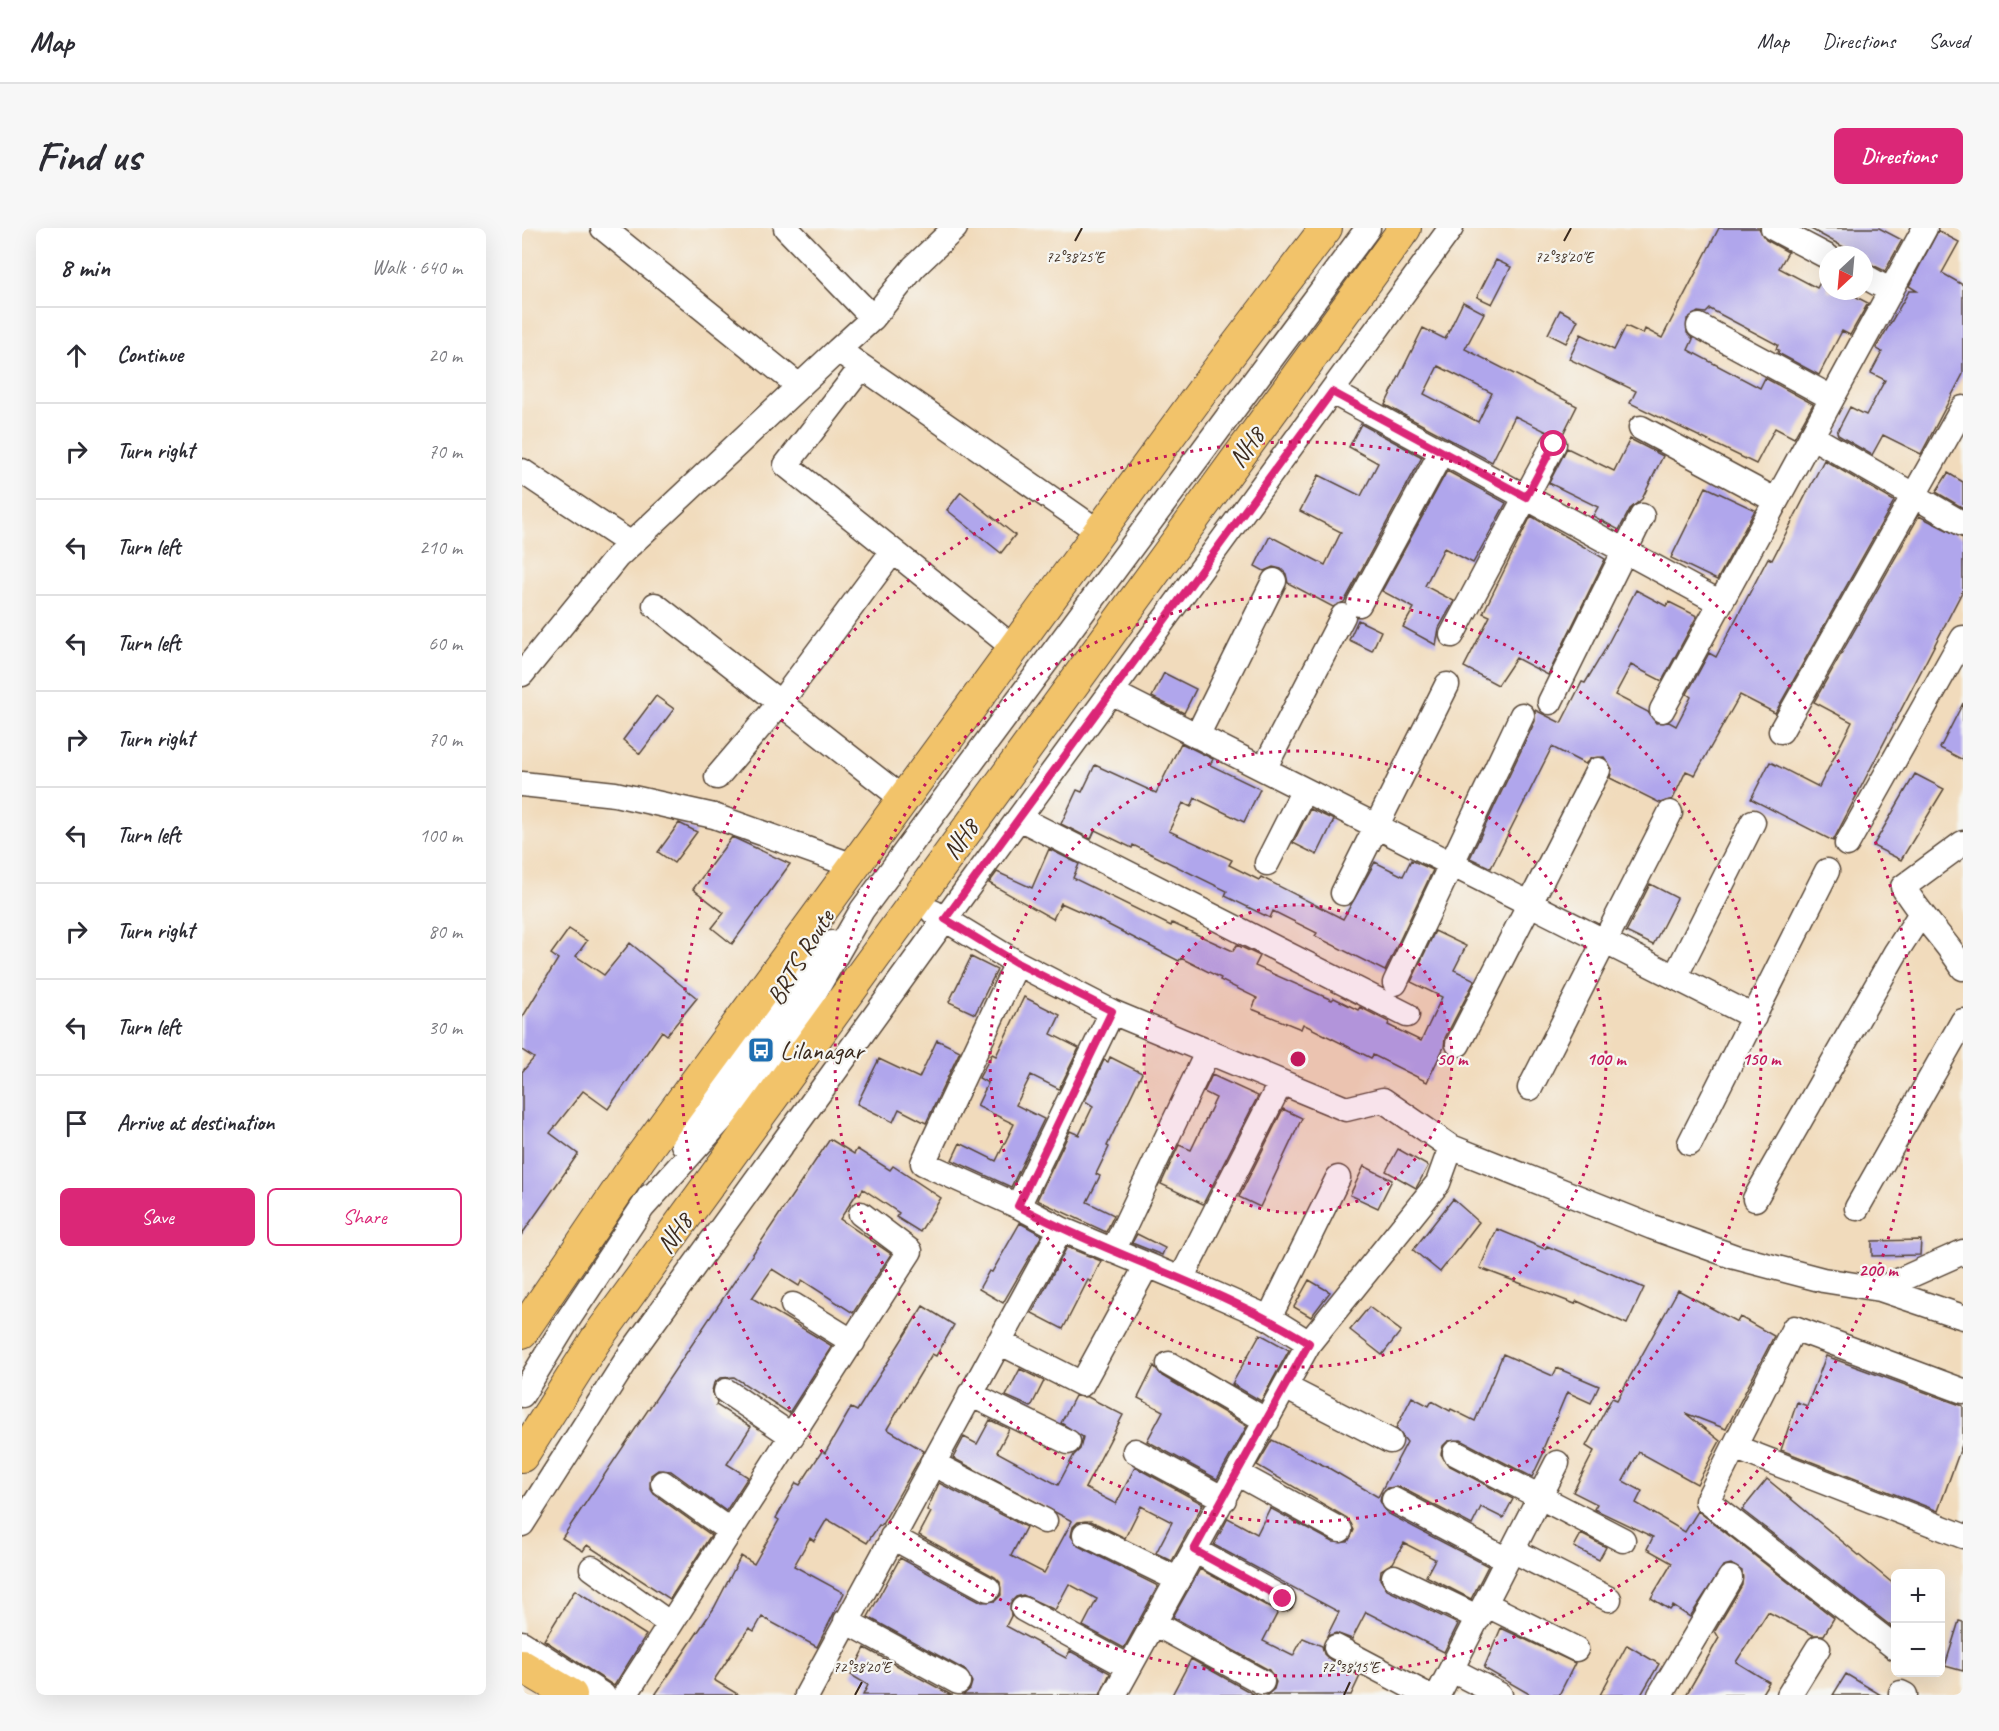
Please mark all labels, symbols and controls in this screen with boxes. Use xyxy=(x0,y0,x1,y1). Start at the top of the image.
text: Map xyxy=(30,24,73,59)
text: Map xyxy=(1757,28,1789,54)
text: Directions xyxy=(1822,28,1895,54)
text: Saved xyxy=(1928,28,1969,54)
button: Directions xyxy=(1834,128,1963,184)
text: Find us xyxy=(36,130,141,183)
north arrow xyxy=(1819,246,1873,300)
text: 72°38'25"E xyxy=(1046,248,1106,267)
text: 72°38'20"E xyxy=(1535,248,1595,267)
text: 8 min xyxy=(60,251,110,284)
text: Walk · 640 m xyxy=(372,255,462,280)
icon: ahead xyxy=(60,339,93,372)
text: Continue xyxy=(117,341,183,369)
text: 20 m xyxy=(428,343,462,368)
street label: NH8 xyxy=(1221,419,1273,474)
route start xyxy=(1540,430,1566,456)
icon: right xyxy=(60,435,93,468)
text: Turn right xyxy=(117,437,194,465)
text: 70 m xyxy=(428,439,462,464)
icon: left xyxy=(60,531,93,564)
text: Turn left xyxy=(117,533,181,561)
text: 210 m xyxy=(419,535,462,560)
icon: left xyxy=(60,627,93,660)
text: Turn left xyxy=(117,629,181,657)
text: 60 m xyxy=(428,631,462,656)
icon: right xyxy=(60,723,93,756)
text: Turn right xyxy=(117,725,194,753)
text: 70 m xyxy=(428,727,462,752)
street label: NH8 xyxy=(935,811,987,866)
icon: left xyxy=(60,819,93,852)
text: Turn left xyxy=(117,821,181,849)
text: 100 m xyxy=(419,823,462,848)
street label: BRTS Route xyxy=(759,902,843,1011)
icon: right xyxy=(60,915,93,948)
text: Turn right xyxy=(117,917,194,945)
text: 80 m xyxy=(428,919,462,944)
icon: left xyxy=(60,1011,93,1044)
text: Turn left xyxy=(117,1013,181,1041)
text: 30 m xyxy=(428,1015,462,1040)
place label: Lilanagar xyxy=(780,1034,866,1067)
bus stop icon: Lilanagar xyxy=(746,1035,776,1065)
text: 50 m xyxy=(1437,1048,1469,1070)
text: 100 m xyxy=(1587,1048,1627,1070)
text: 150 m xyxy=(1742,1048,1782,1070)
centre of rings xyxy=(1288,1049,1308,1069)
icon: arrive xyxy=(60,1107,93,1140)
text: Arrive at destination xyxy=(117,1109,274,1137)
button: Save xyxy=(60,1188,255,1246)
button: Share xyxy=(267,1188,462,1246)
street label: NH8 xyxy=(649,1205,701,1260)
text: 200 m xyxy=(1859,1259,1899,1281)
map controls xyxy=(1891,1569,1945,1677)
button: + xyxy=(1891,1569,1945,1623)
route end xyxy=(1269,1585,1295,1611)
button: − xyxy=(1891,1623,1945,1677)
text: 72°38'20"E xyxy=(833,1658,893,1677)
text: 72°38'15"E xyxy=(1321,1658,1381,1677)

